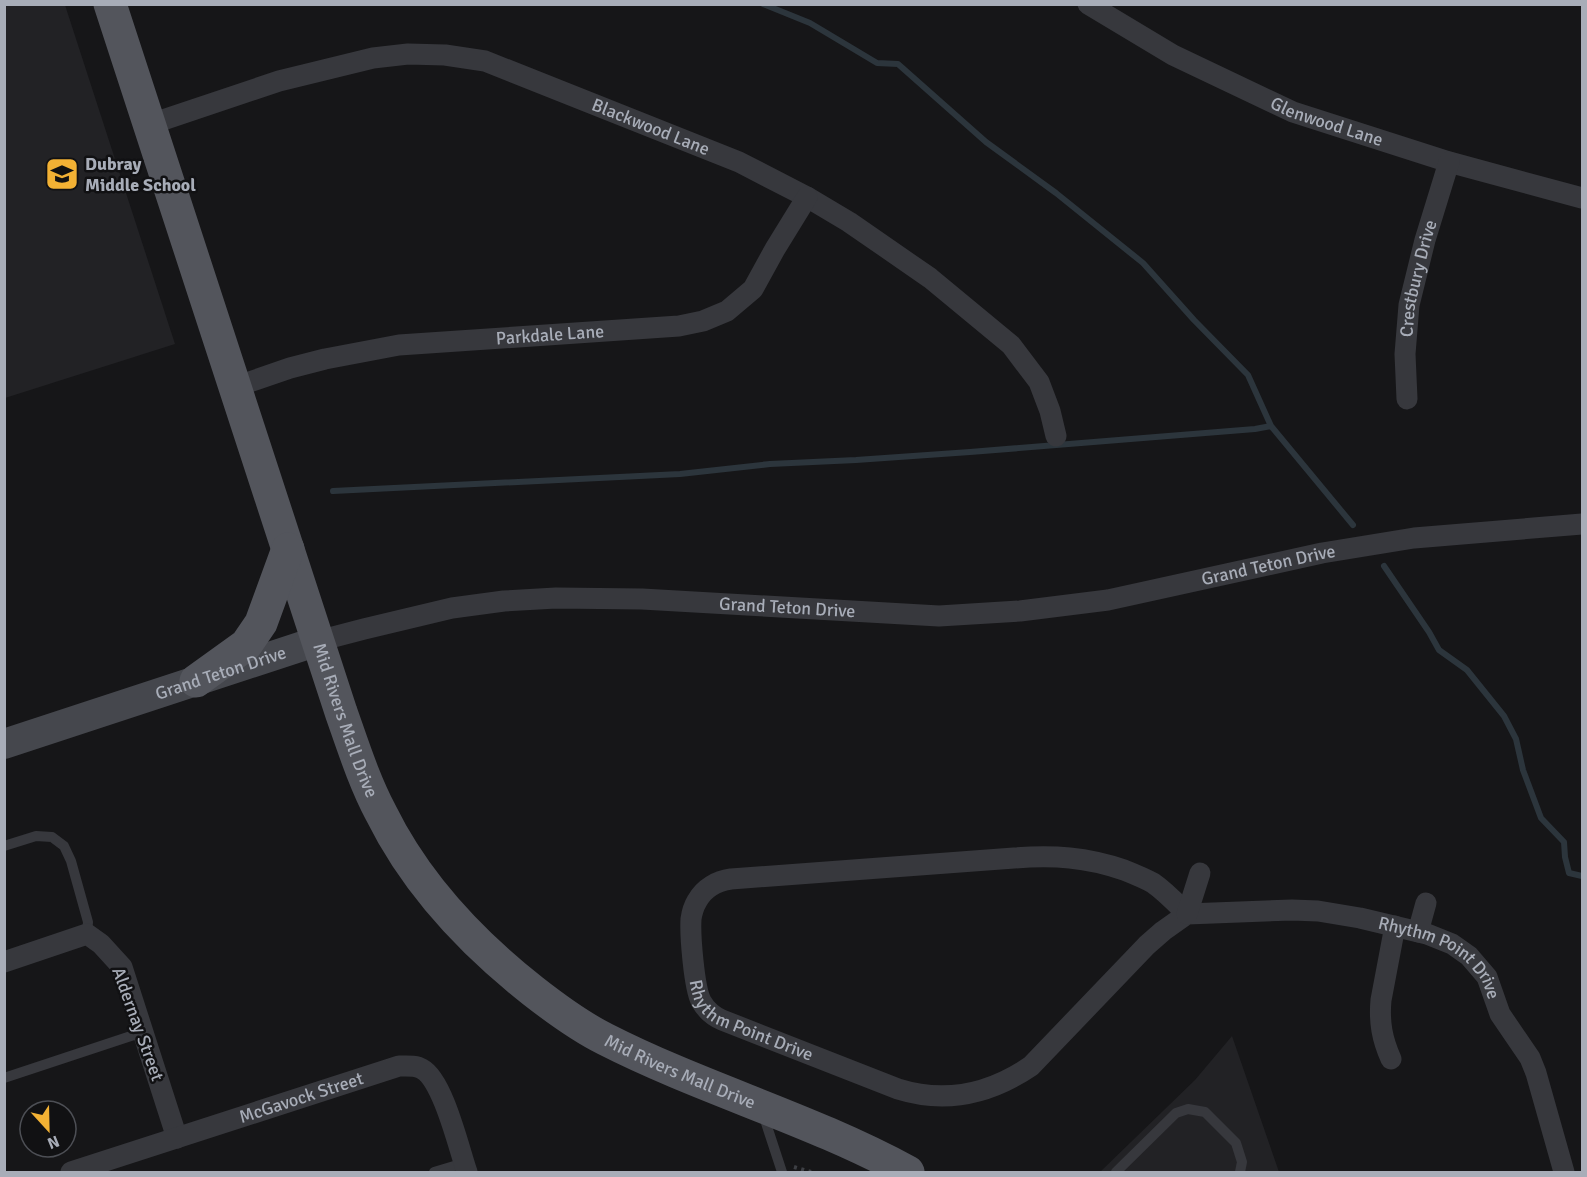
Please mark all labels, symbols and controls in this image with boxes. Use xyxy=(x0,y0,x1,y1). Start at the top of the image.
street label: Glenwood Lane xyxy=(1267,92,1386,151)
street label: Blackwood Lane xyxy=(589,94,713,160)
place label: Dubray Middle School xyxy=(85,153,196,196)
school or university icon: Dubray Middle School xyxy=(44,156,80,192)
street label: Crestbury Drive xyxy=(1395,217,1442,338)
street label: Parkdale Lane xyxy=(495,320,605,349)
street label: Grand Teton Drive xyxy=(1199,540,1337,590)
street label: Grand Teton Drive xyxy=(718,592,856,622)
street label: Mid Rivers Mall Drive xyxy=(308,640,383,801)
street label: Grand Teton Drive xyxy=(152,641,289,705)
street label: Rhythm Point Drive xyxy=(1376,912,1505,1002)
street label: Aldernay Street xyxy=(107,964,169,1084)
street label: Rhythm Point Drive xyxy=(685,978,816,1066)
street label: Mid Rivers Mall Drive xyxy=(601,1030,759,1114)
street label: McGavock Street xyxy=(236,1067,366,1128)
north arrow xyxy=(18,1099,78,1159)
text: N xyxy=(44,1131,62,1153)

